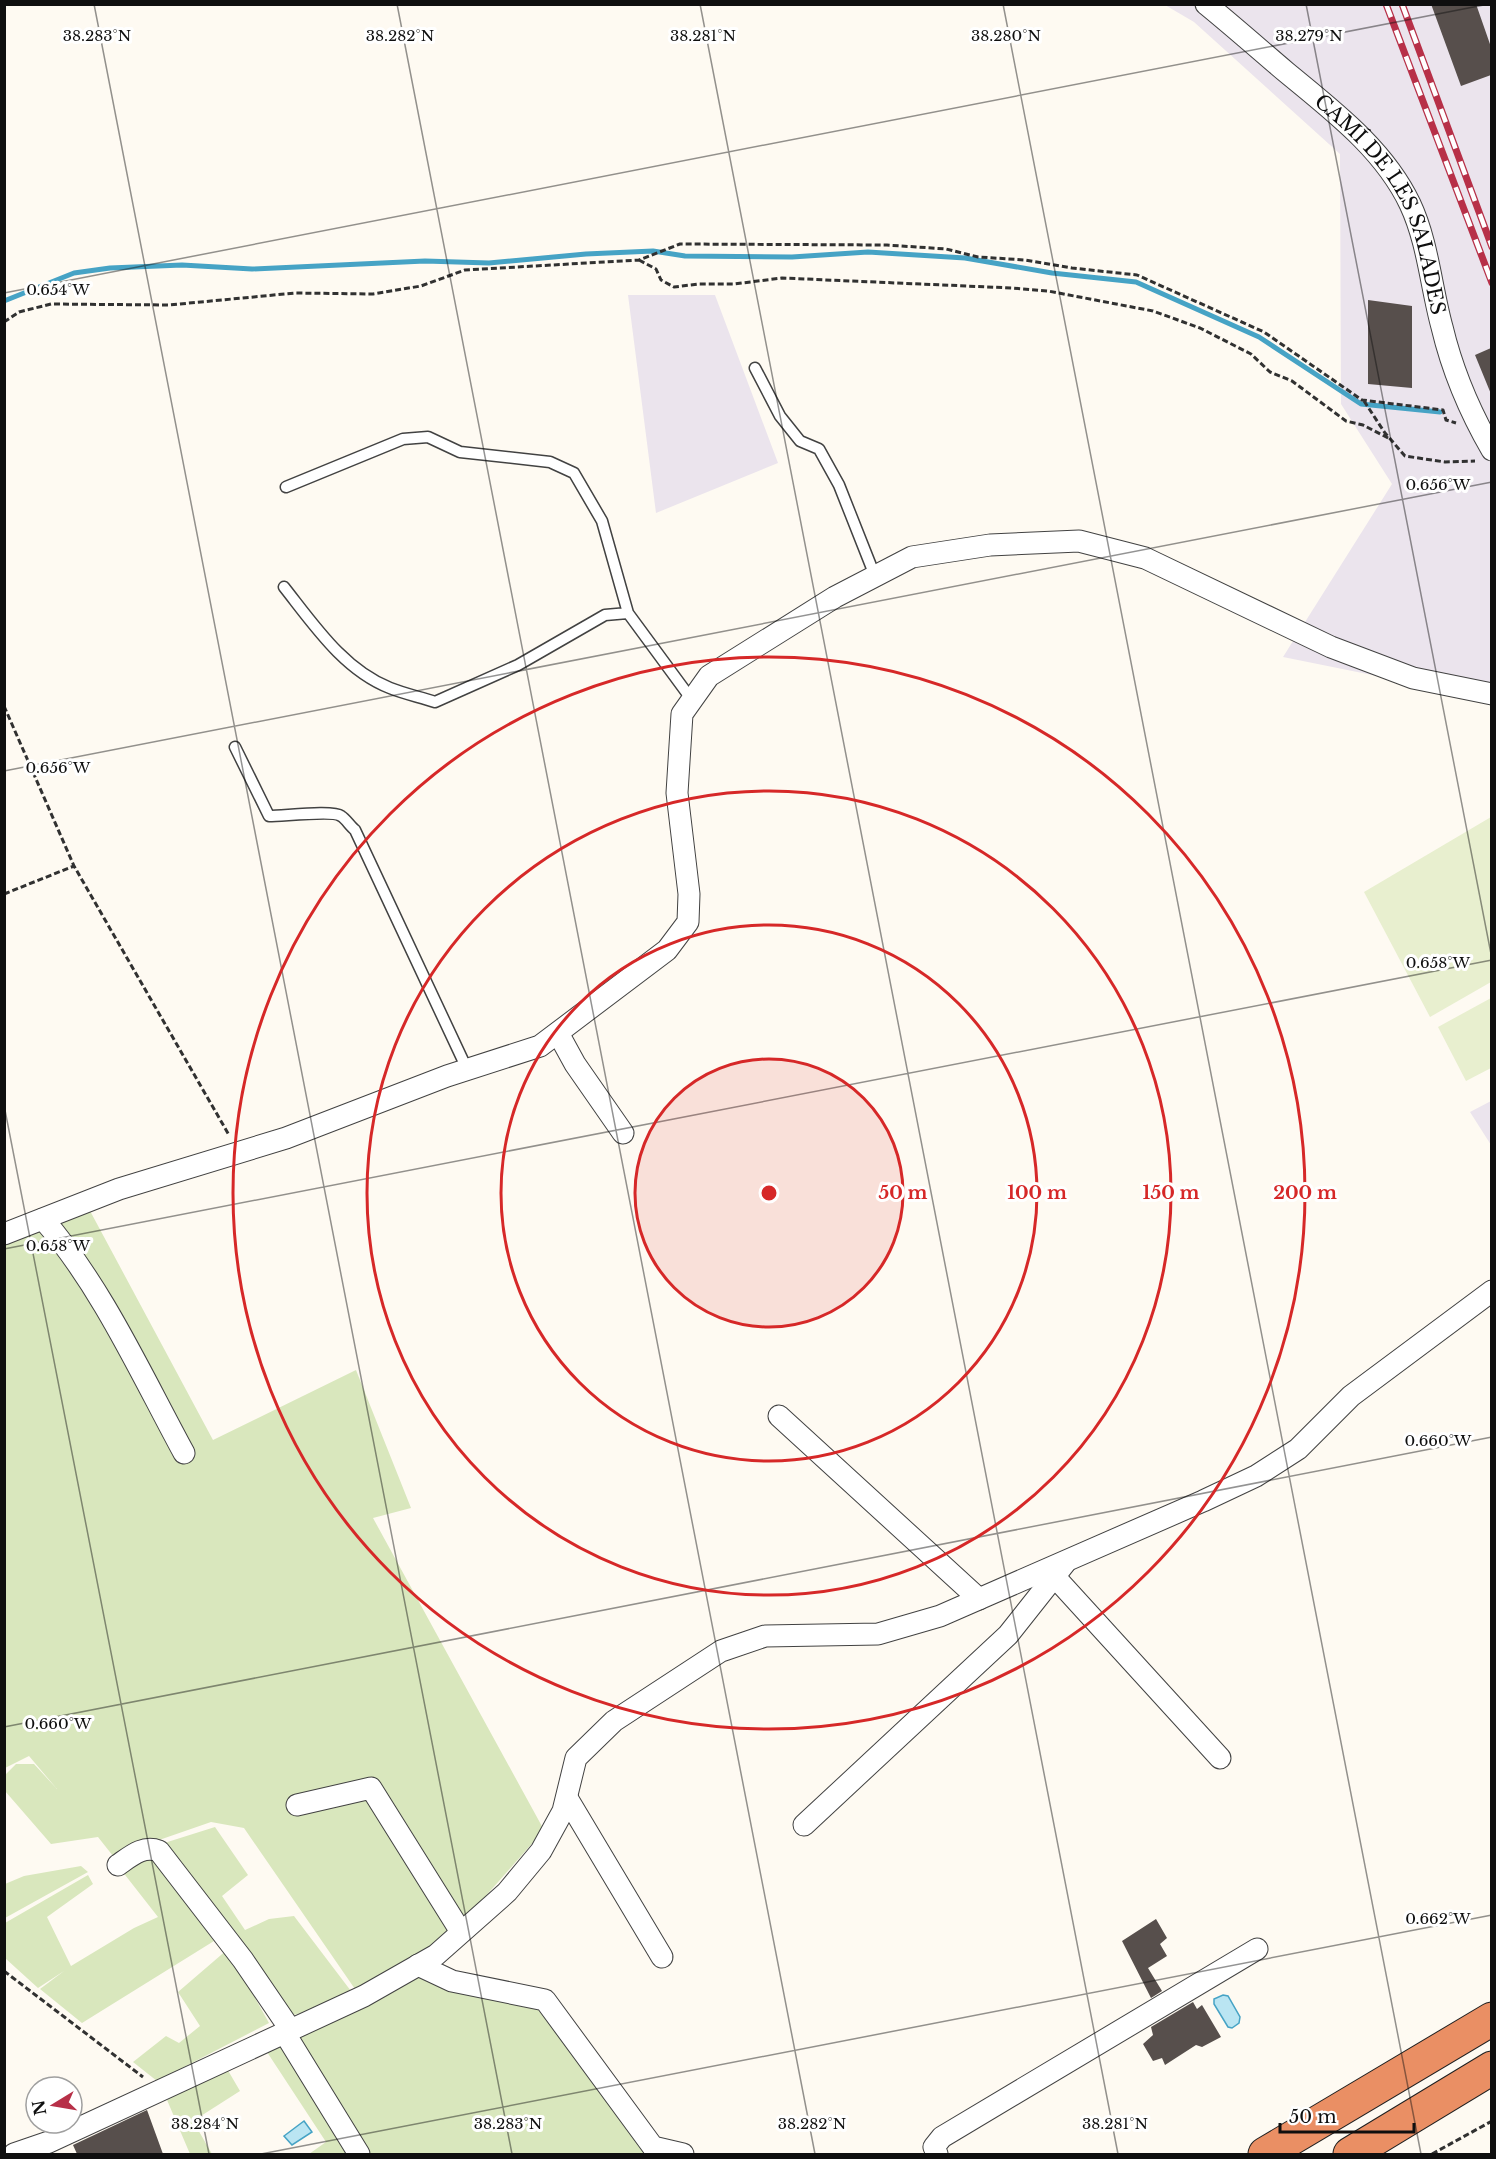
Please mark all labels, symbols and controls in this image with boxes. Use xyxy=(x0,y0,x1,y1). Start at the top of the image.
text: 38.283°N xyxy=(63,26,131,45)
text: 38.282°N xyxy=(366,26,434,45)
text: 38.281°N xyxy=(670,26,736,45)
text: 38.280°N xyxy=(971,26,1041,45)
text: 38.279°N xyxy=(1275,26,1343,45)
street label: CAMÍ DE LES SALADES xyxy=(1310,89,1450,317)
text: 0.654°W xyxy=(26,280,90,299)
text: 0.656°W xyxy=(1406,475,1471,494)
text: 0.656°W xyxy=(26,758,91,777)
text: 0.658°W xyxy=(1406,953,1470,972)
text: 50 m xyxy=(879,1182,928,1204)
text: 100 m xyxy=(1007,1182,1067,1204)
text: 150 m xyxy=(1143,1182,1200,1204)
text: 200 m xyxy=(1273,1182,1337,1204)
centre of rings xyxy=(759,1183,779,1203)
text: 0.658°W xyxy=(26,1236,90,1255)
text: 0.660°W xyxy=(1404,1431,1472,1450)
text: 0.660°W xyxy=(24,1714,92,1733)
text: 0.662°W xyxy=(1405,1909,1471,1928)
north arrow xyxy=(24,2075,84,2135)
scale bar xyxy=(1280,2096,1414,2134)
text: N xyxy=(28,2099,51,2117)
text: 50 m xyxy=(1289,2106,1337,2128)
text: 38.284°N xyxy=(171,2114,239,2133)
text: 38.283°N xyxy=(474,2114,542,2133)
text: 38.282°N xyxy=(778,2114,846,2133)
text: 38.281°N xyxy=(1082,2114,1148,2133)

